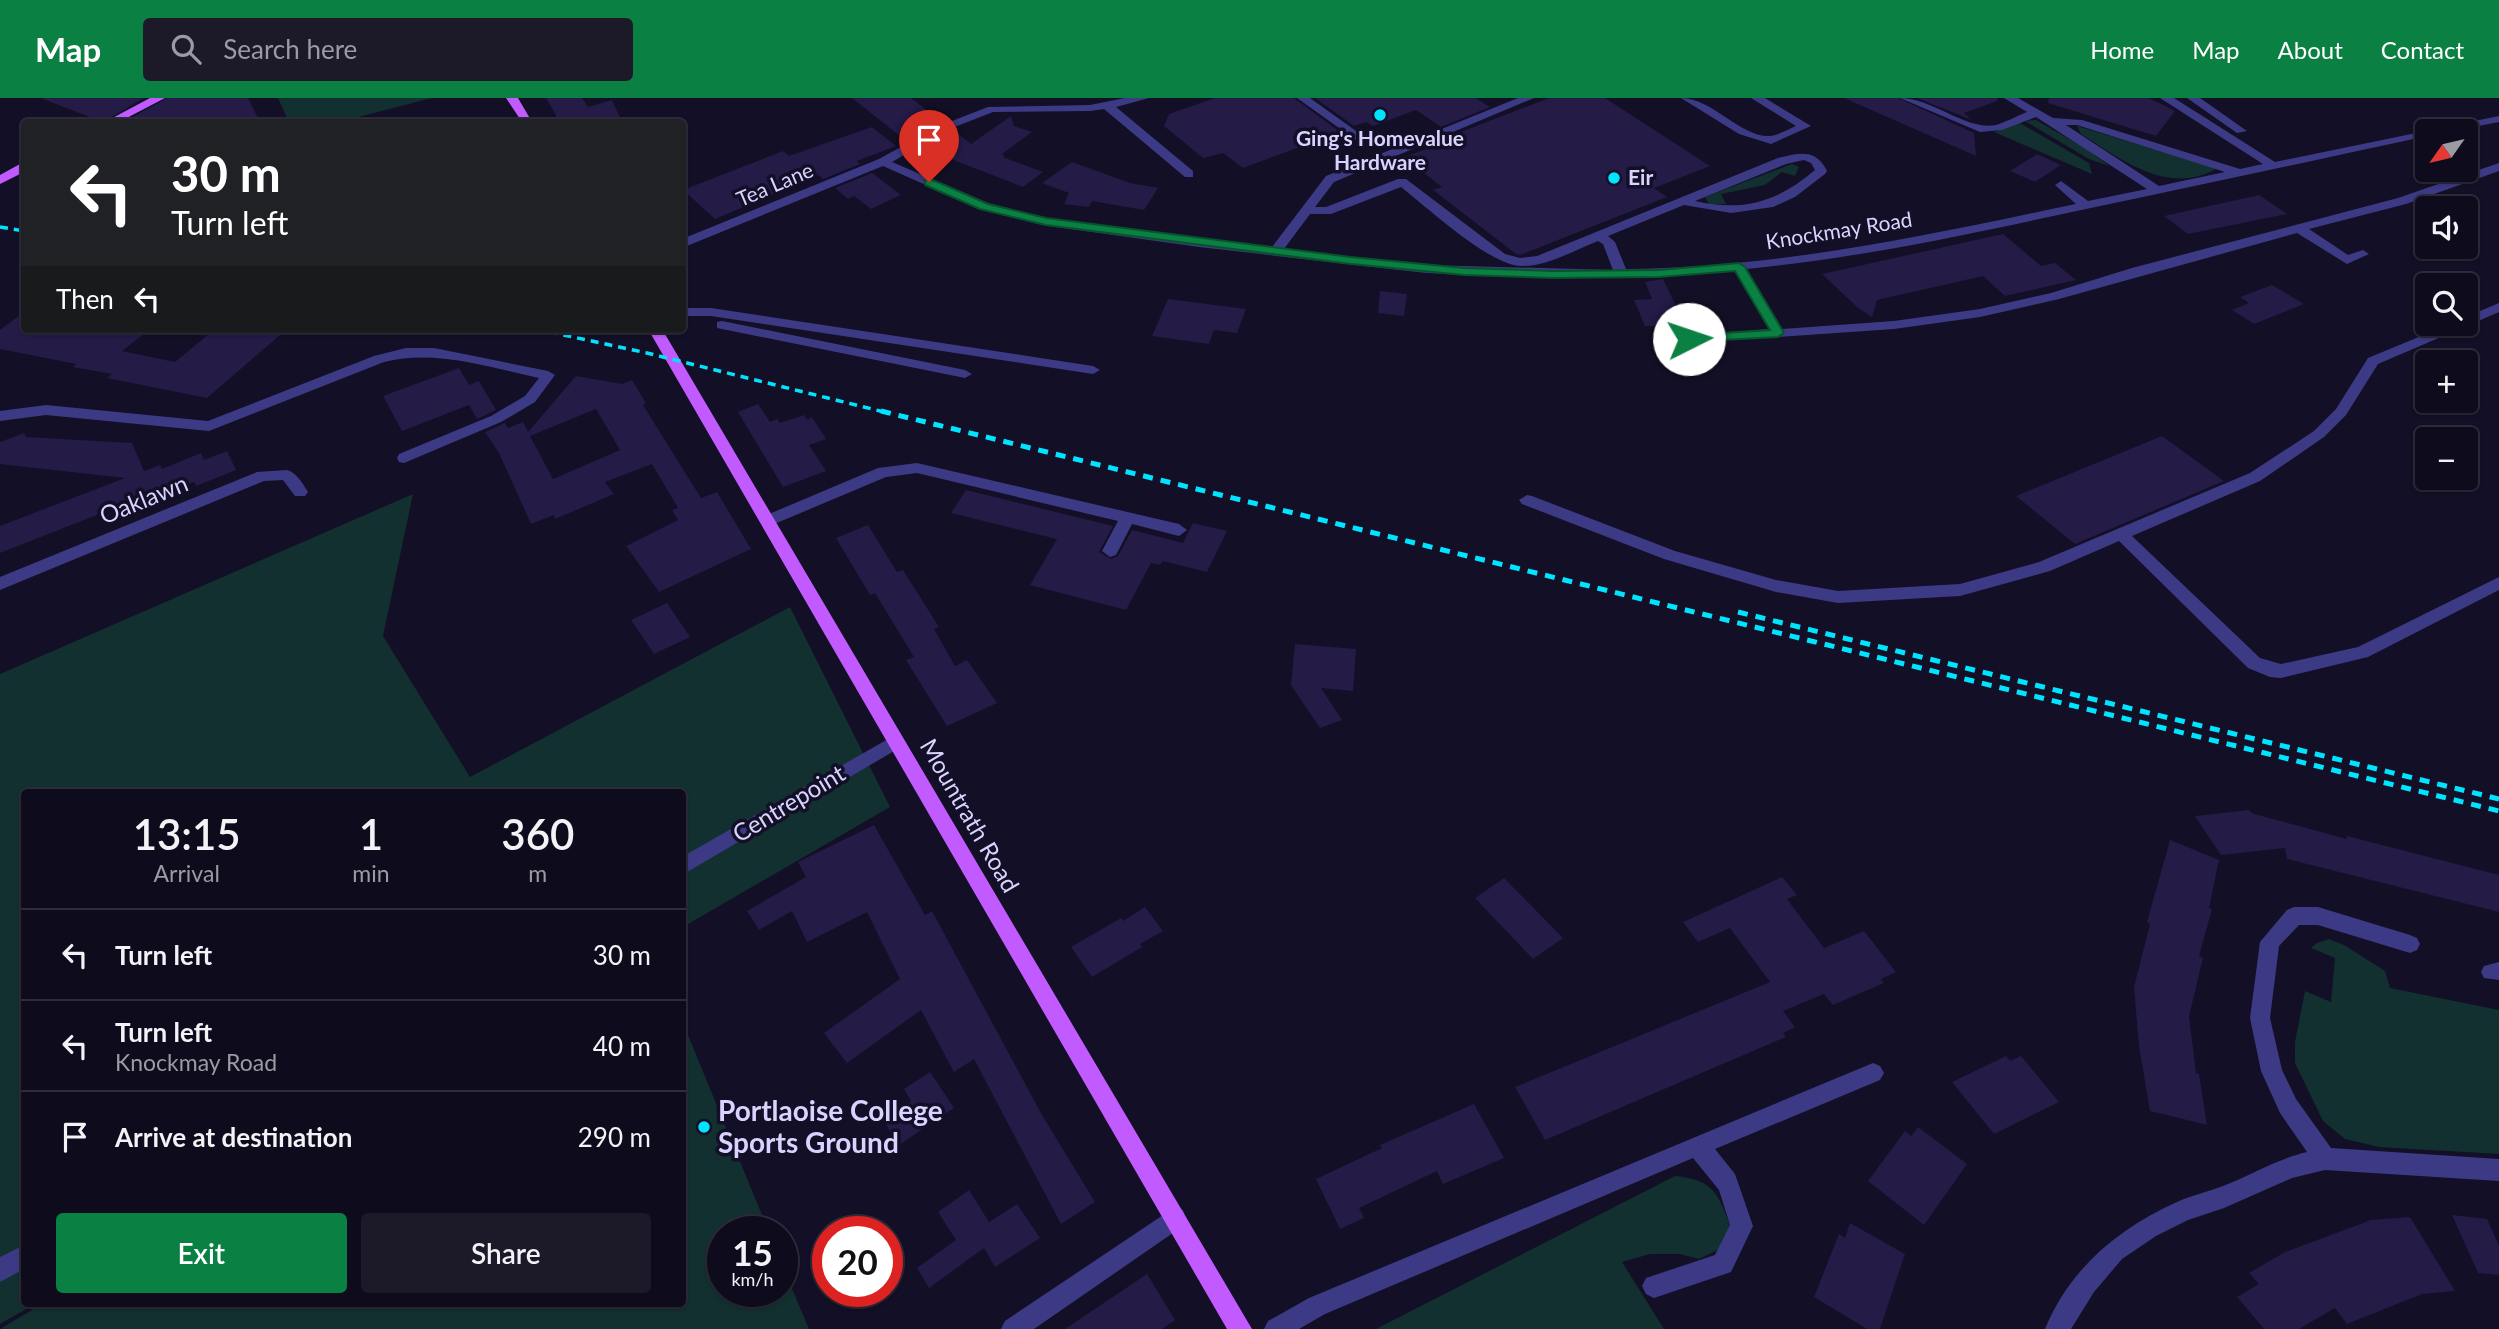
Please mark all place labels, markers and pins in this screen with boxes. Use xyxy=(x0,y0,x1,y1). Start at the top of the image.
marker: Ging's Homevalue Hardware xyxy=(1372,107,1388,123)
pin xyxy=(899,110,959,182)
place label: Ging's Homevalue Hardware xyxy=(1296,125,1464,174)
place label: Eir xyxy=(1628,164,1653,189)
marker: Eir xyxy=(1606,170,1622,186)
place label: Portlaoise College Sports Ground xyxy=(718,1093,943,1159)
marker: Portlaoise College Sports Ground xyxy=(696,1119,712,1135)

